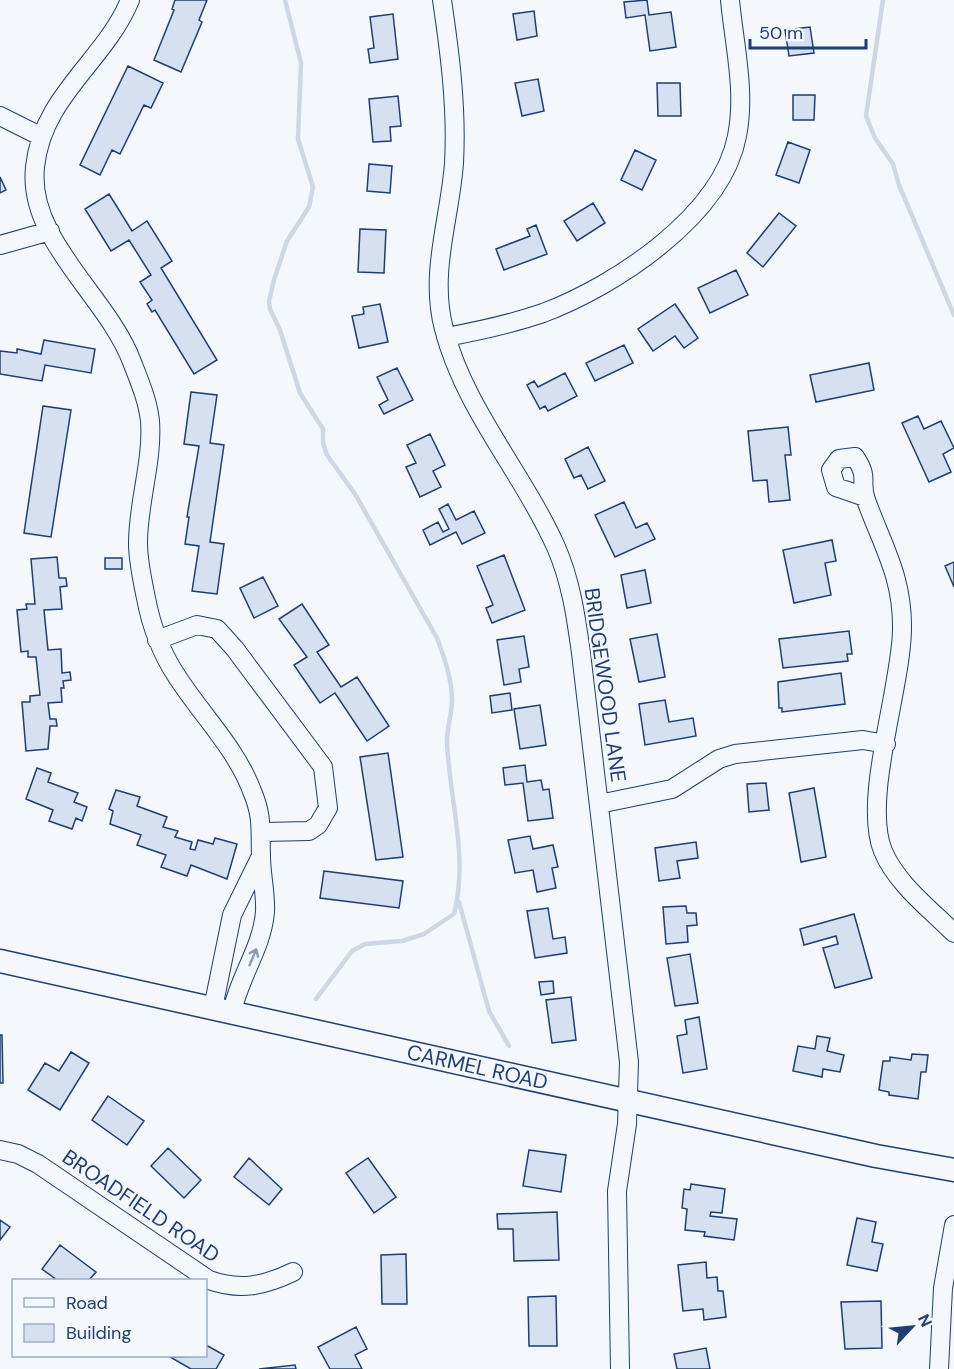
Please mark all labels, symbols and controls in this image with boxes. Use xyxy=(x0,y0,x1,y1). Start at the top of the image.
scale bar xyxy=(750,12,866,50)
text: 50 m xyxy=(759,21,803,45)
street label: BRIDGEWOOD LANE xyxy=(577,586,633,784)
one-way arrow xyxy=(248,948,259,967)
street label: CARMEL ROAD xyxy=(404,1038,550,1097)
street label: BROADFIELD ROAD xyxy=(57,1143,225,1269)
legend xyxy=(12,1279,207,1357)
text: Road xyxy=(66,1291,108,1315)
north arrow xyxy=(882,1297,942,1357)
text: N xyxy=(913,1311,937,1330)
text: Building xyxy=(66,1321,131,1345)

